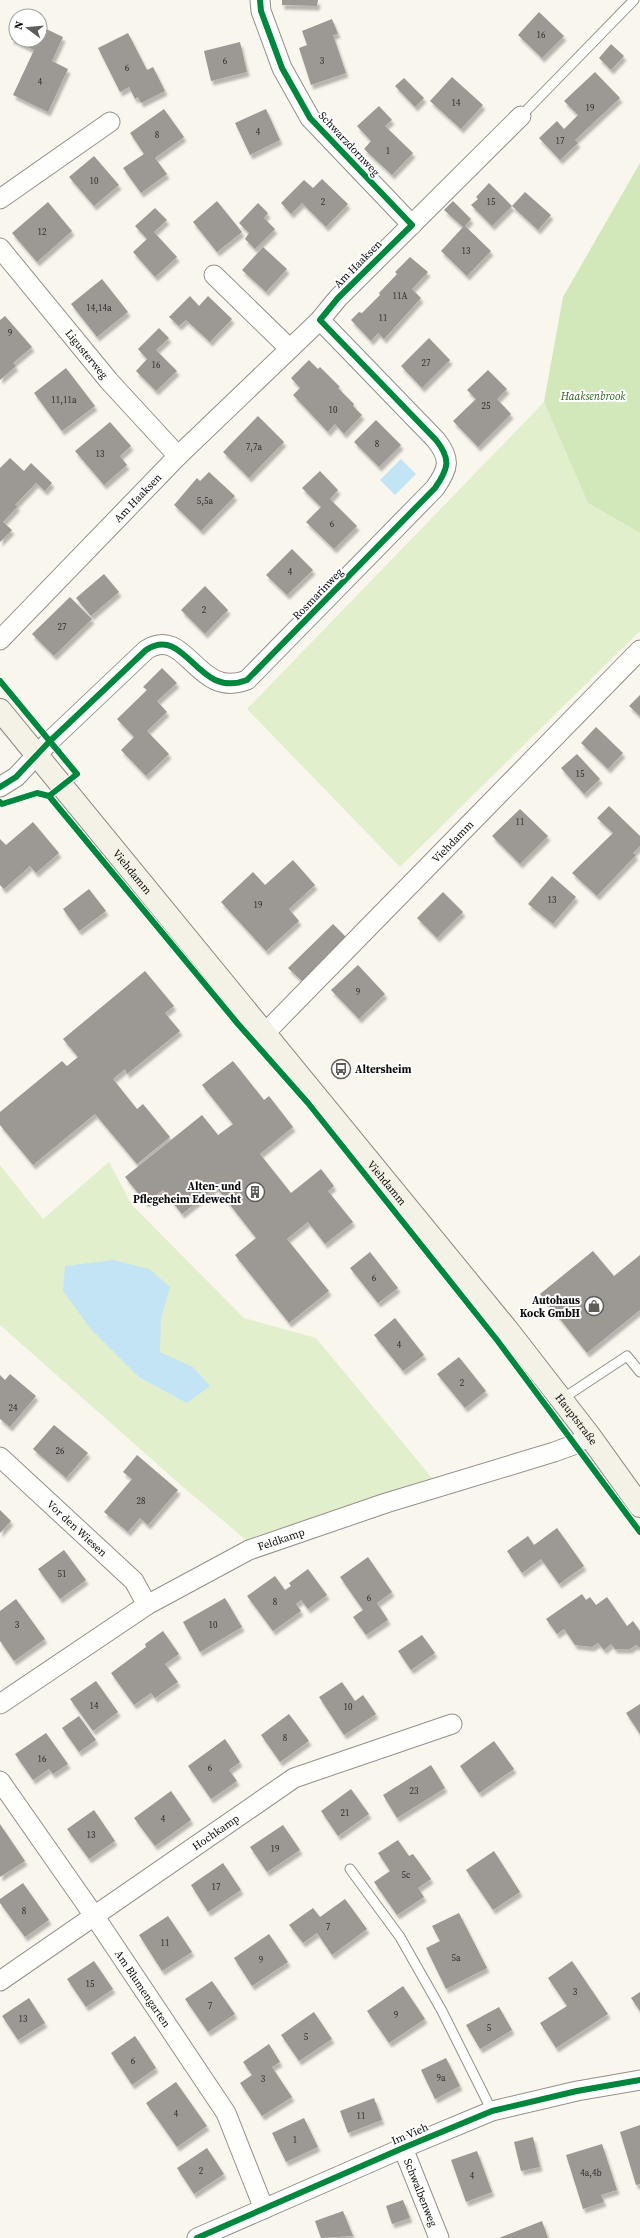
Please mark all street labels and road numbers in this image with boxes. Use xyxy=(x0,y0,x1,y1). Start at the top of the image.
street label: Schwarzdornweg xyxy=(315,108,383,180)
street label: Am Haaksen xyxy=(331,236,386,291)
street label: Ligusterweg xyxy=(62,326,112,382)
street label: Am Haaksen xyxy=(111,470,165,525)
street label: Rosmarinweg xyxy=(289,564,347,623)
street label: Viehdamm xyxy=(428,817,477,866)
street label: Viehdamm xyxy=(109,846,155,897)
street label: Viehdamm xyxy=(364,1157,410,1209)
street label: Hauptstraße xyxy=(552,1390,601,1448)
street label: Vor den Wiesen xyxy=(44,1497,111,1560)
street label: Feldkamp xyxy=(256,1524,307,1554)
street label: Hochkamp xyxy=(189,1811,242,1854)
street label: Am Blumengarten xyxy=(112,1947,174,2031)
street label: Im Vieh xyxy=(389,2119,431,2148)
street label: Schwalbenweg xyxy=(400,2156,441,2229)

